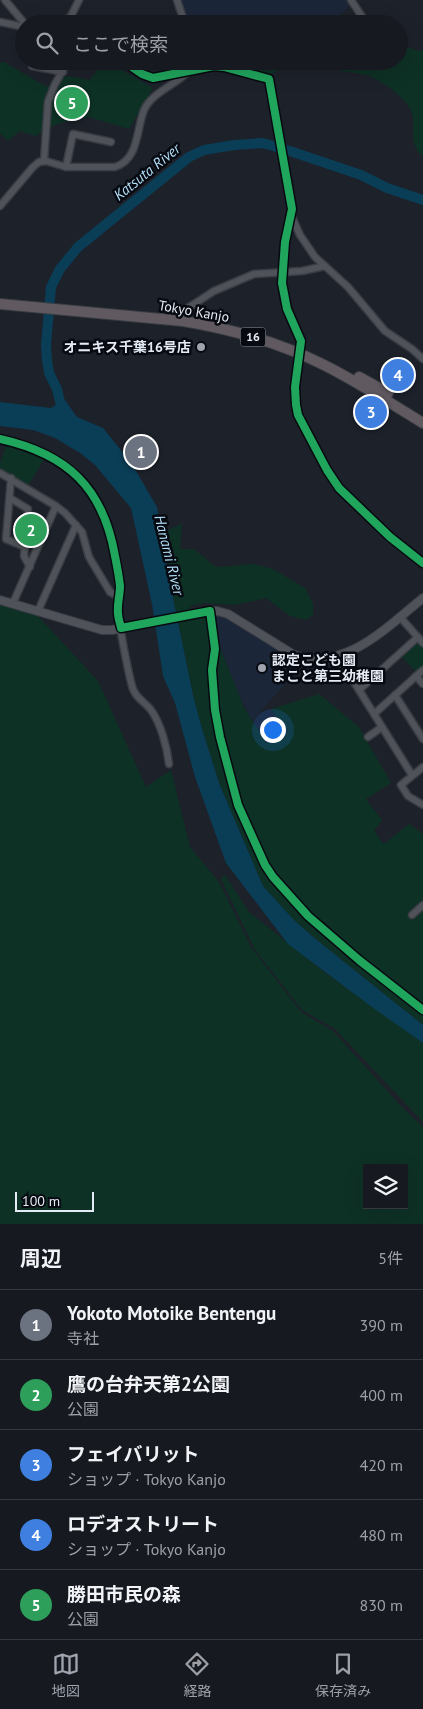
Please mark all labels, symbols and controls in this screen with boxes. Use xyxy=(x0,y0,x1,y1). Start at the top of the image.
search box xyxy=(15,15,408,70)
icon: search xyxy=(33,29,61,57)
text: ここで検索 xyxy=(73,32,168,56)
pin: 5 xyxy=(56,84,88,122)
water label: Katsuta River xyxy=(109,138,185,204)
street label: Tokyo Kanjo xyxy=(157,296,231,326)
road number: 16 xyxy=(240,328,266,347)
place label: オニキス千葉16号店 xyxy=(64,338,191,356)
marker: オニキス千葉16号店 xyxy=(195,341,207,353)
pin: 4 xyxy=(382,356,414,394)
pin: 3 xyxy=(355,393,387,431)
pin: 1 xyxy=(125,433,157,471)
pin: 2 xyxy=(15,511,47,549)
water label: Hanami River xyxy=(150,513,189,598)
place label: 認定こども園 まこと第三幼稚園 xyxy=(272,651,384,685)
marker: 認定こども園 まこと第三幼稚園 xyxy=(256,662,268,674)
your location xyxy=(260,717,286,743)
map controls xyxy=(363,1164,408,1209)
button: layers xyxy=(363,1164,408,1209)
scale bar xyxy=(15,1189,94,1212)
text: 100 m xyxy=(22,1192,60,1210)
text: 周辺 xyxy=(20,1245,62,1272)
text: 5件 xyxy=(378,1248,403,1268)
text: Yokoto Motoike Bentengu xyxy=(67,1301,276,1325)
text: 1 xyxy=(31,1315,41,1335)
text: 390 m xyxy=(360,1315,403,1335)
text: 寺社 xyxy=(67,1328,99,1348)
text: 鷹の台弁天第2公園 xyxy=(67,1372,230,1396)
text: 2 xyxy=(31,1385,41,1405)
text: 400 m xyxy=(360,1385,403,1405)
text: 公園 xyxy=(67,1399,99,1419)
text: フェイバリット xyxy=(67,1442,200,1466)
text: 3 xyxy=(31,1455,41,1475)
text: 420 m xyxy=(360,1455,403,1475)
text: ショップ · Tokyo Kanjo xyxy=(67,1469,226,1489)
text: ロデオストリート xyxy=(67,1512,219,1536)
text: 4 xyxy=(31,1525,41,1545)
text: 480 m xyxy=(360,1525,403,1545)
text: ショップ · Tokyo Kanjo xyxy=(67,1539,226,1559)
text: 勝田市民の森 xyxy=(67,1582,181,1606)
text: 5 xyxy=(31,1595,41,1615)
text: 830 m xyxy=(360,1595,403,1615)
text: 公園 xyxy=(67,1609,99,1629)
tab: 地図 xyxy=(52,1650,80,1700)
tab: 経路 xyxy=(183,1650,211,1700)
tab: 保存済み xyxy=(315,1650,371,1700)

